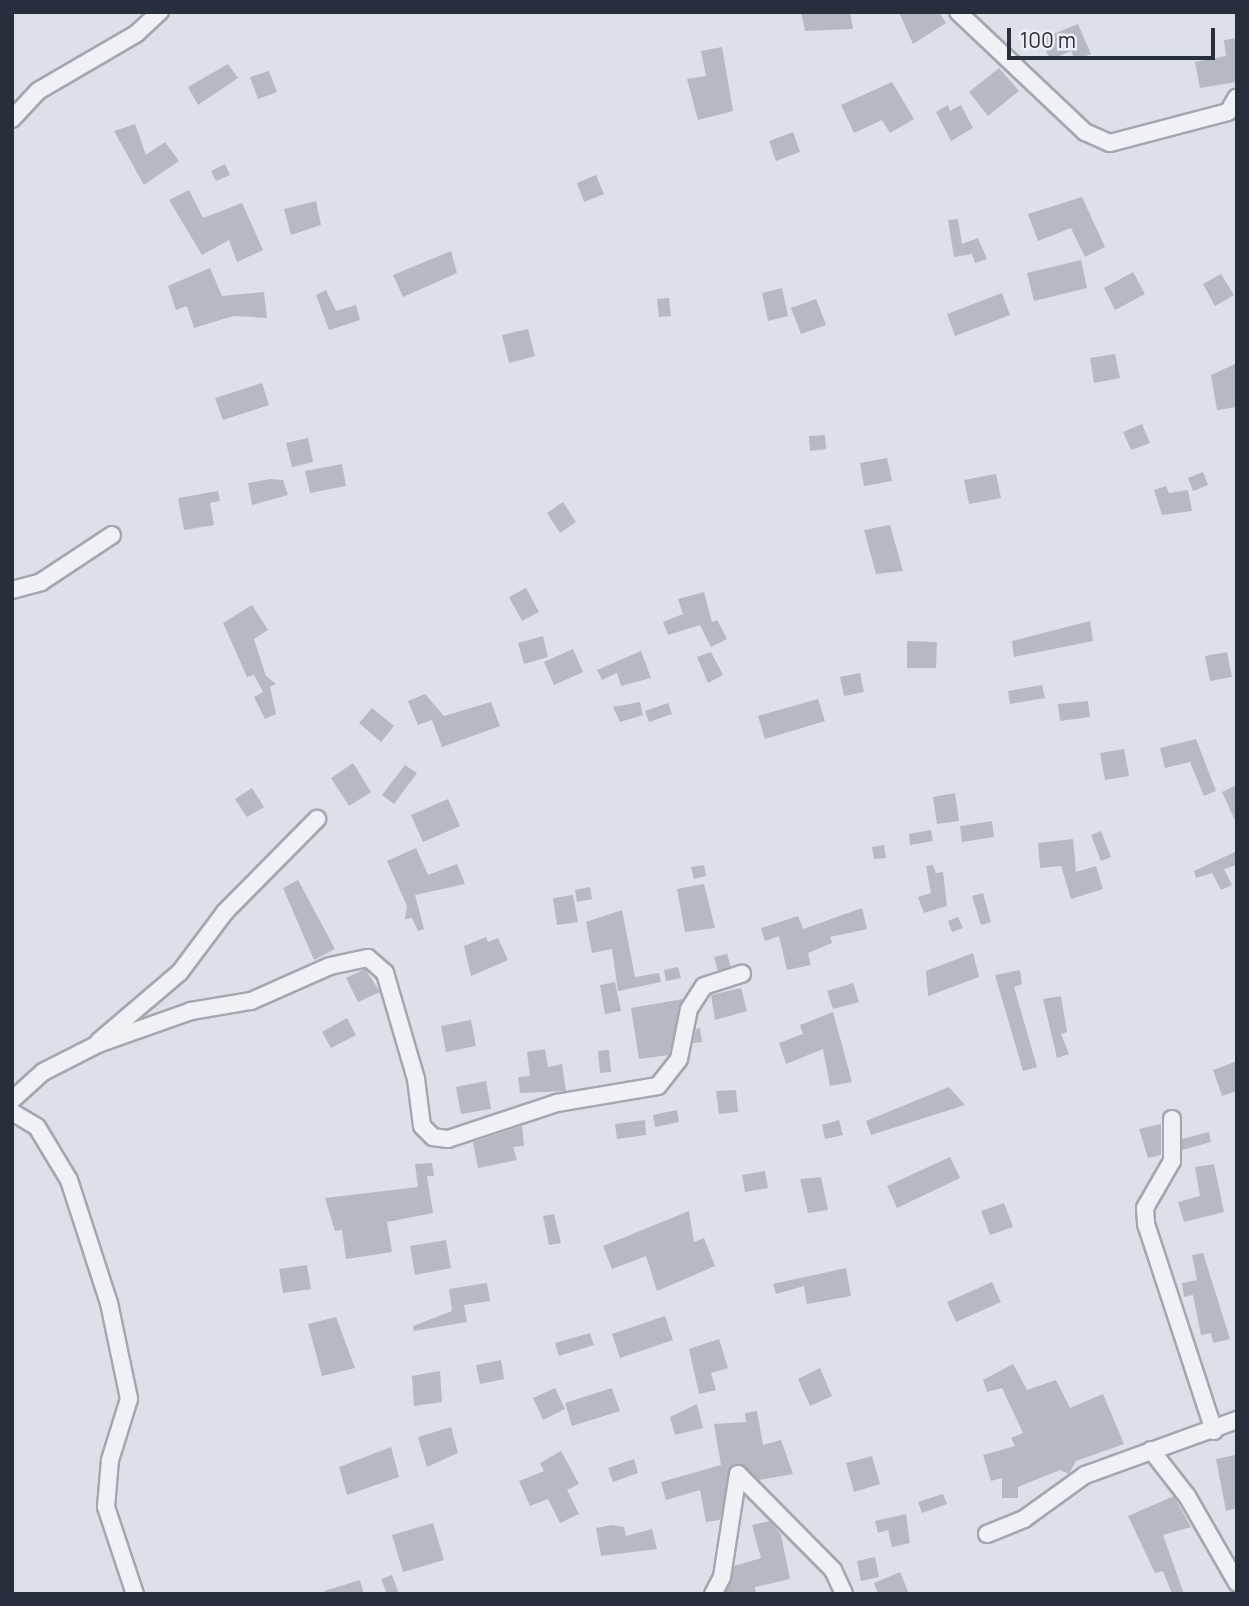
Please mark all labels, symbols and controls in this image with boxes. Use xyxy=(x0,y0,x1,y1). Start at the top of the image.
scale bar xyxy=(1011,14,1219,58)
text: 100 m xyxy=(1020,26,1076,54)

